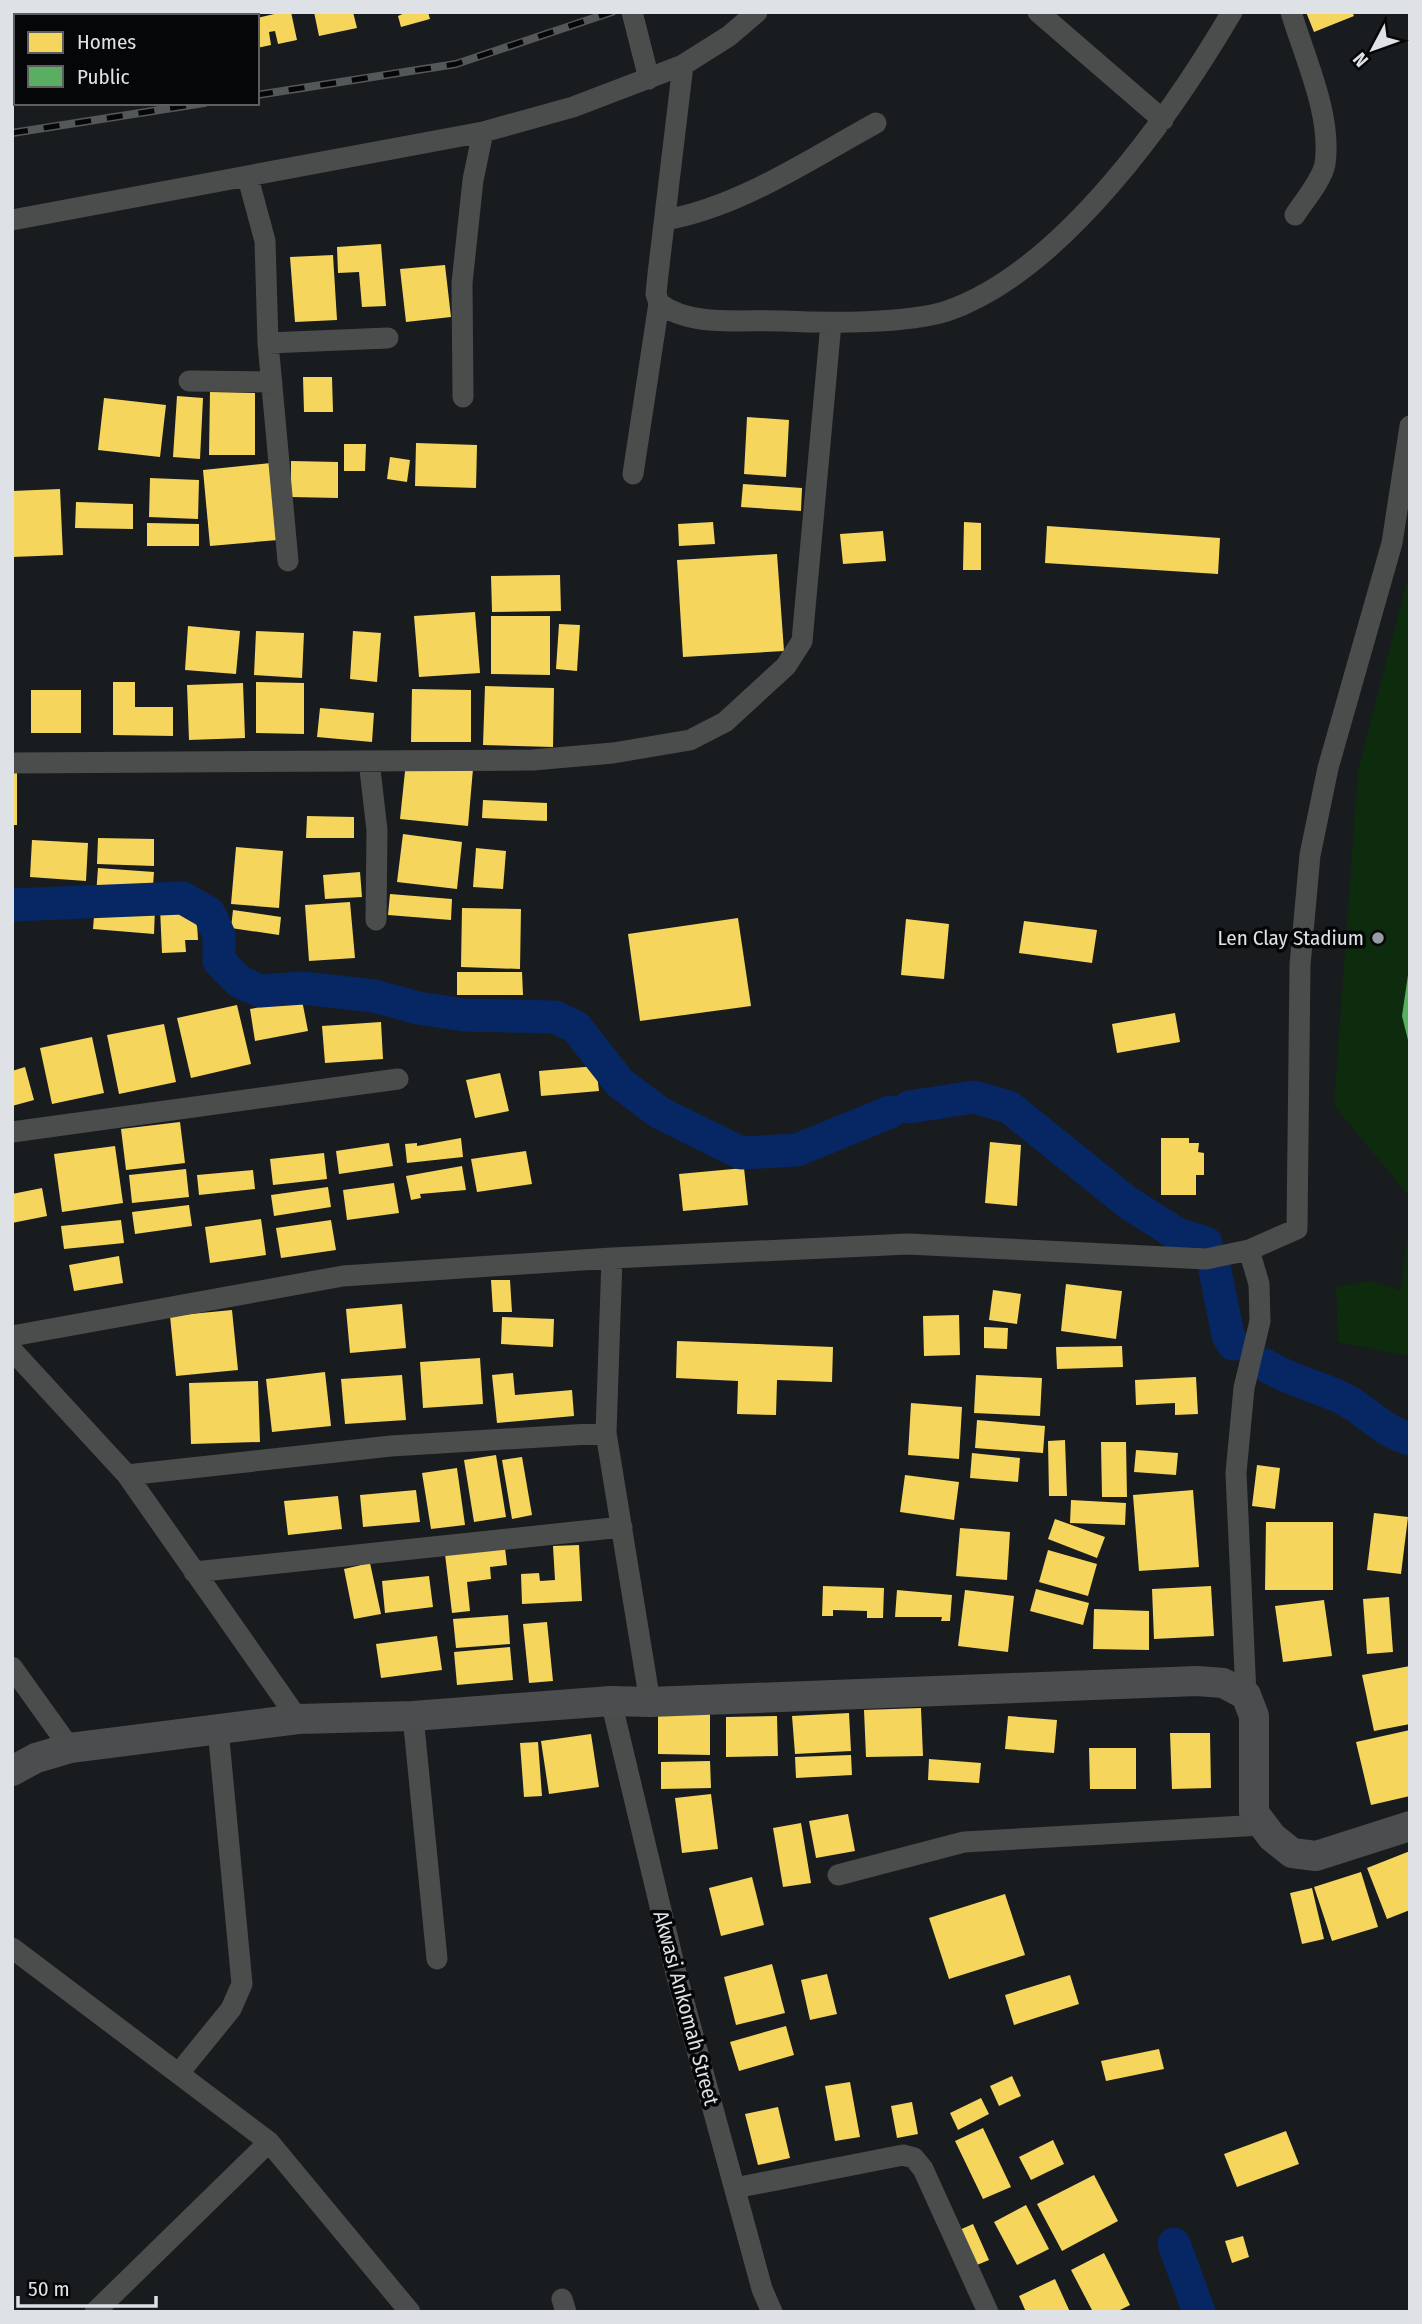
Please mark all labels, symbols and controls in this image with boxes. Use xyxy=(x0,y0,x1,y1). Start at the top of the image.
legend xyxy=(14,14,259,105)
north arrow xyxy=(1338,14,1408,84)
text: Homes xyxy=(77,29,136,55)
text: N xyxy=(1348,48,1373,72)
text: Public xyxy=(77,64,129,90)
place label: Len Clay Stadium xyxy=(1218,925,1364,951)
marker: Len Clay Stadium xyxy=(1370,930,1386,946)
street label: Akwasi Ankomah Street xyxy=(647,1908,725,2108)
scale bar xyxy=(18,2264,156,2308)
text: 50 m xyxy=(28,2276,70,2302)

